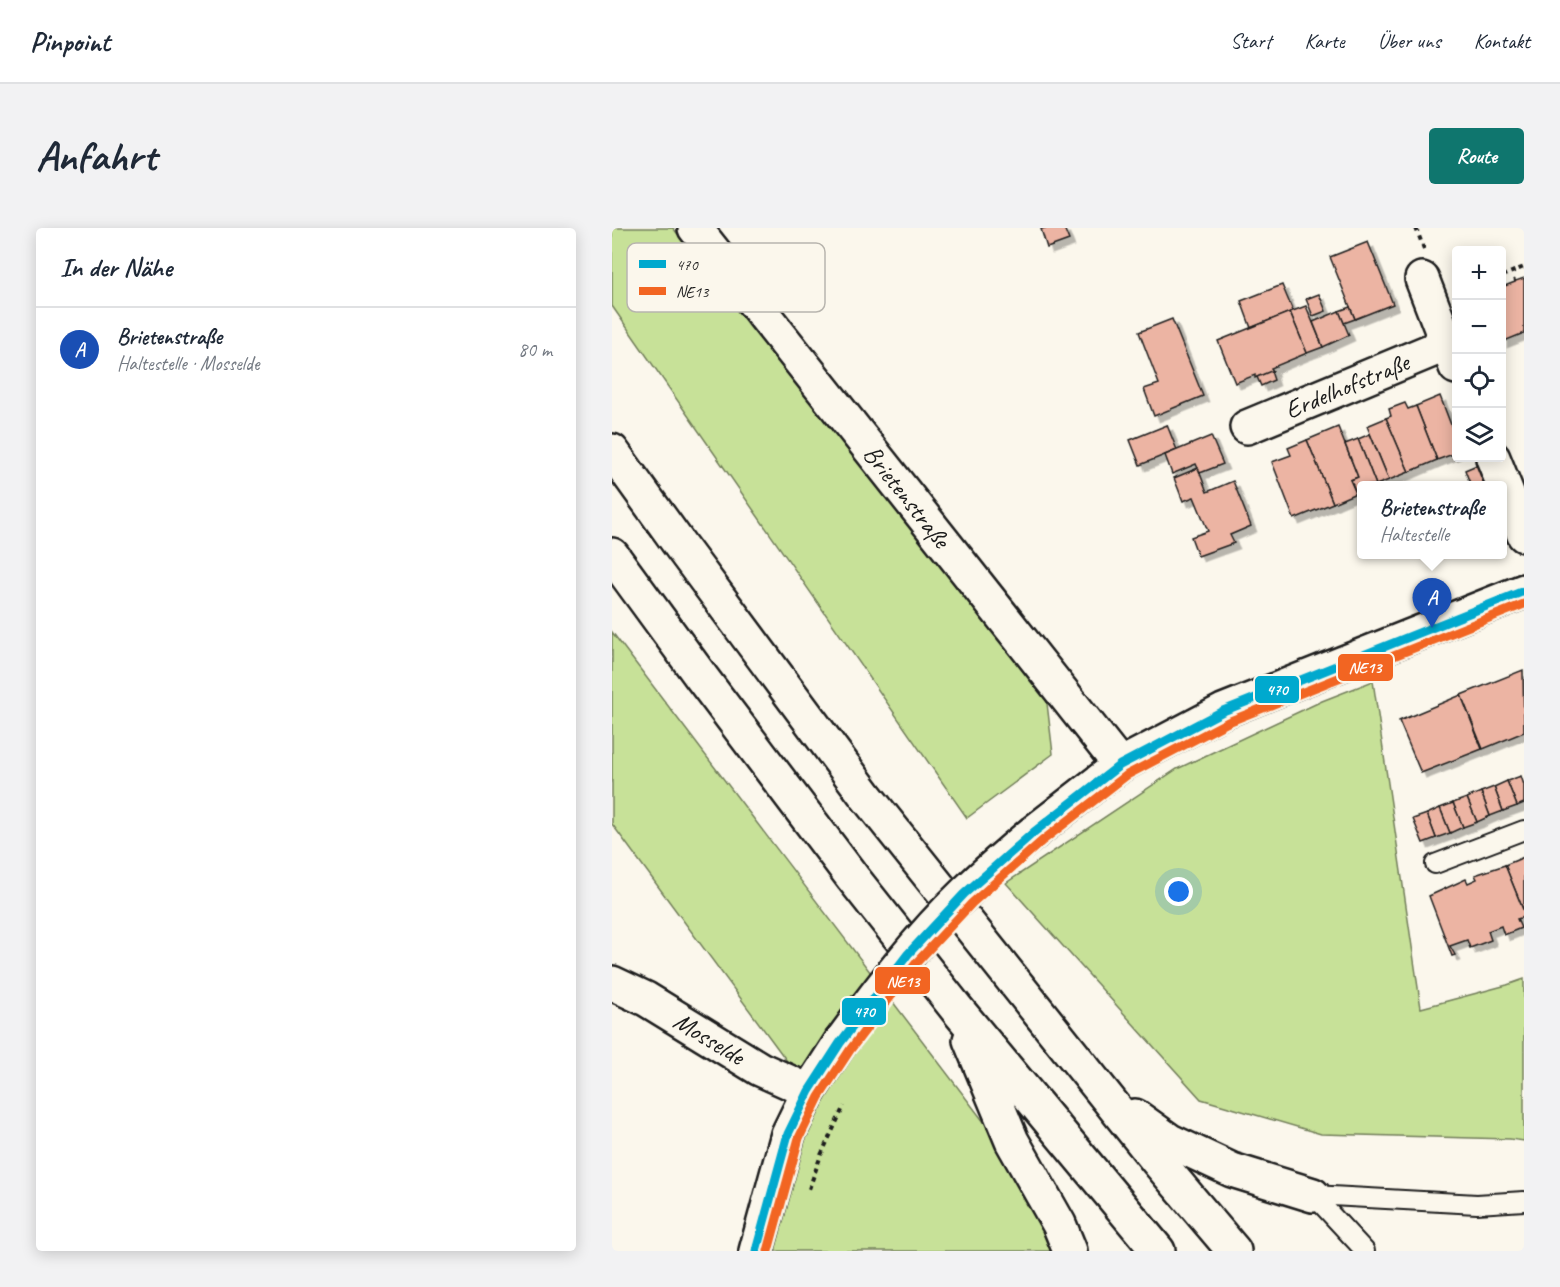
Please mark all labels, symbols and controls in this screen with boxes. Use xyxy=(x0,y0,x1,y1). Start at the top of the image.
text: Pinpoint xyxy=(30,24,110,59)
text: Start xyxy=(1230,28,1271,54)
text: Karte xyxy=(1304,28,1345,54)
text: Über uns xyxy=(1378,28,1441,54)
text: Kontakt xyxy=(1474,28,1530,54)
button: Route xyxy=(1429,128,1524,184)
text: Anfahrt xyxy=(36,130,156,183)
legend xyxy=(627,243,825,312)
map controls xyxy=(1452,246,1506,462)
button: + xyxy=(1452,246,1506,300)
text: In der Nähe xyxy=(60,251,172,284)
text: 470 xyxy=(676,255,699,275)
text: NE13 xyxy=(676,282,710,302)
button: − xyxy=(1452,300,1506,354)
text: Brietenstraße xyxy=(117,323,222,351)
text: A xyxy=(74,337,85,362)
text: 80 m xyxy=(518,337,552,362)
street label: Erdelhofstraße xyxy=(1280,345,1416,426)
text: Haltestelle · Mosselde xyxy=(117,351,259,376)
button: locate xyxy=(1452,354,1506,408)
button: layers xyxy=(1452,408,1506,462)
street label: Brietenstraße xyxy=(856,438,959,557)
popup xyxy=(1357,481,1507,559)
text: Brietenstraße xyxy=(1380,494,1484,522)
text: Haltestelle xyxy=(1380,522,1449,547)
pin: A xyxy=(1412,578,1452,628)
line badge: NE13 xyxy=(1337,653,1394,682)
text: NE13 xyxy=(1349,658,1383,678)
line badge: 470 xyxy=(1254,675,1300,704)
text: 470 xyxy=(1266,680,1290,700)
your location xyxy=(1164,877,1193,906)
line badge: NE13 xyxy=(874,966,931,995)
text: NE13 xyxy=(887,972,921,992)
line badge: 470 xyxy=(841,997,887,1026)
text: 470 xyxy=(853,1002,877,1022)
street label: Mosselde xyxy=(668,1004,752,1073)

